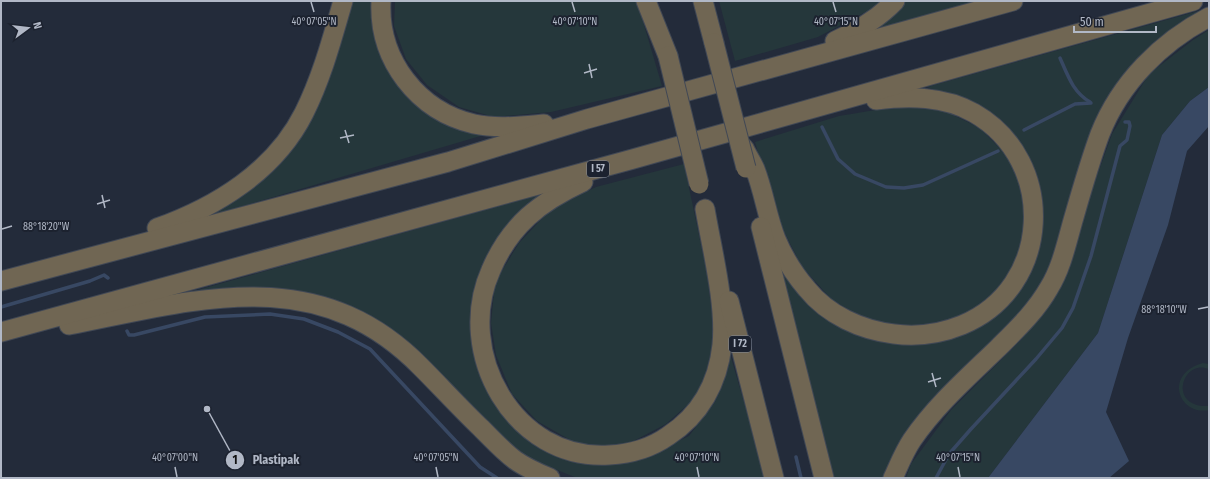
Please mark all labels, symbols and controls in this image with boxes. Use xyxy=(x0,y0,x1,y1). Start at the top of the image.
north arrow xyxy=(8,8,48,48)
scale bar xyxy=(1074,8,1156,34)
text: 50 m xyxy=(1080,15,1104,29)
text: 40°07'05"N xyxy=(291,16,337,28)
text: 40°07'10"N xyxy=(553,16,597,28)
text: 40°07'15"N xyxy=(814,16,858,28)
text: N xyxy=(30,21,44,30)
road number: I 57 xyxy=(587,161,609,177)
text: 88°18'20"W xyxy=(23,221,70,233)
text: 88°18'10"W xyxy=(1141,304,1187,316)
road number: I 72 xyxy=(729,336,751,352)
callout: Plastipak xyxy=(225,448,307,472)
text: 40°07'00"N xyxy=(152,452,198,464)
text: 40°07'05"N xyxy=(413,452,459,464)
text: 40°07'10"N xyxy=(675,452,719,464)
text: 40°07'15"N xyxy=(936,452,980,464)
text: 1 xyxy=(232,453,238,467)
text: Plastipak xyxy=(253,453,300,467)

